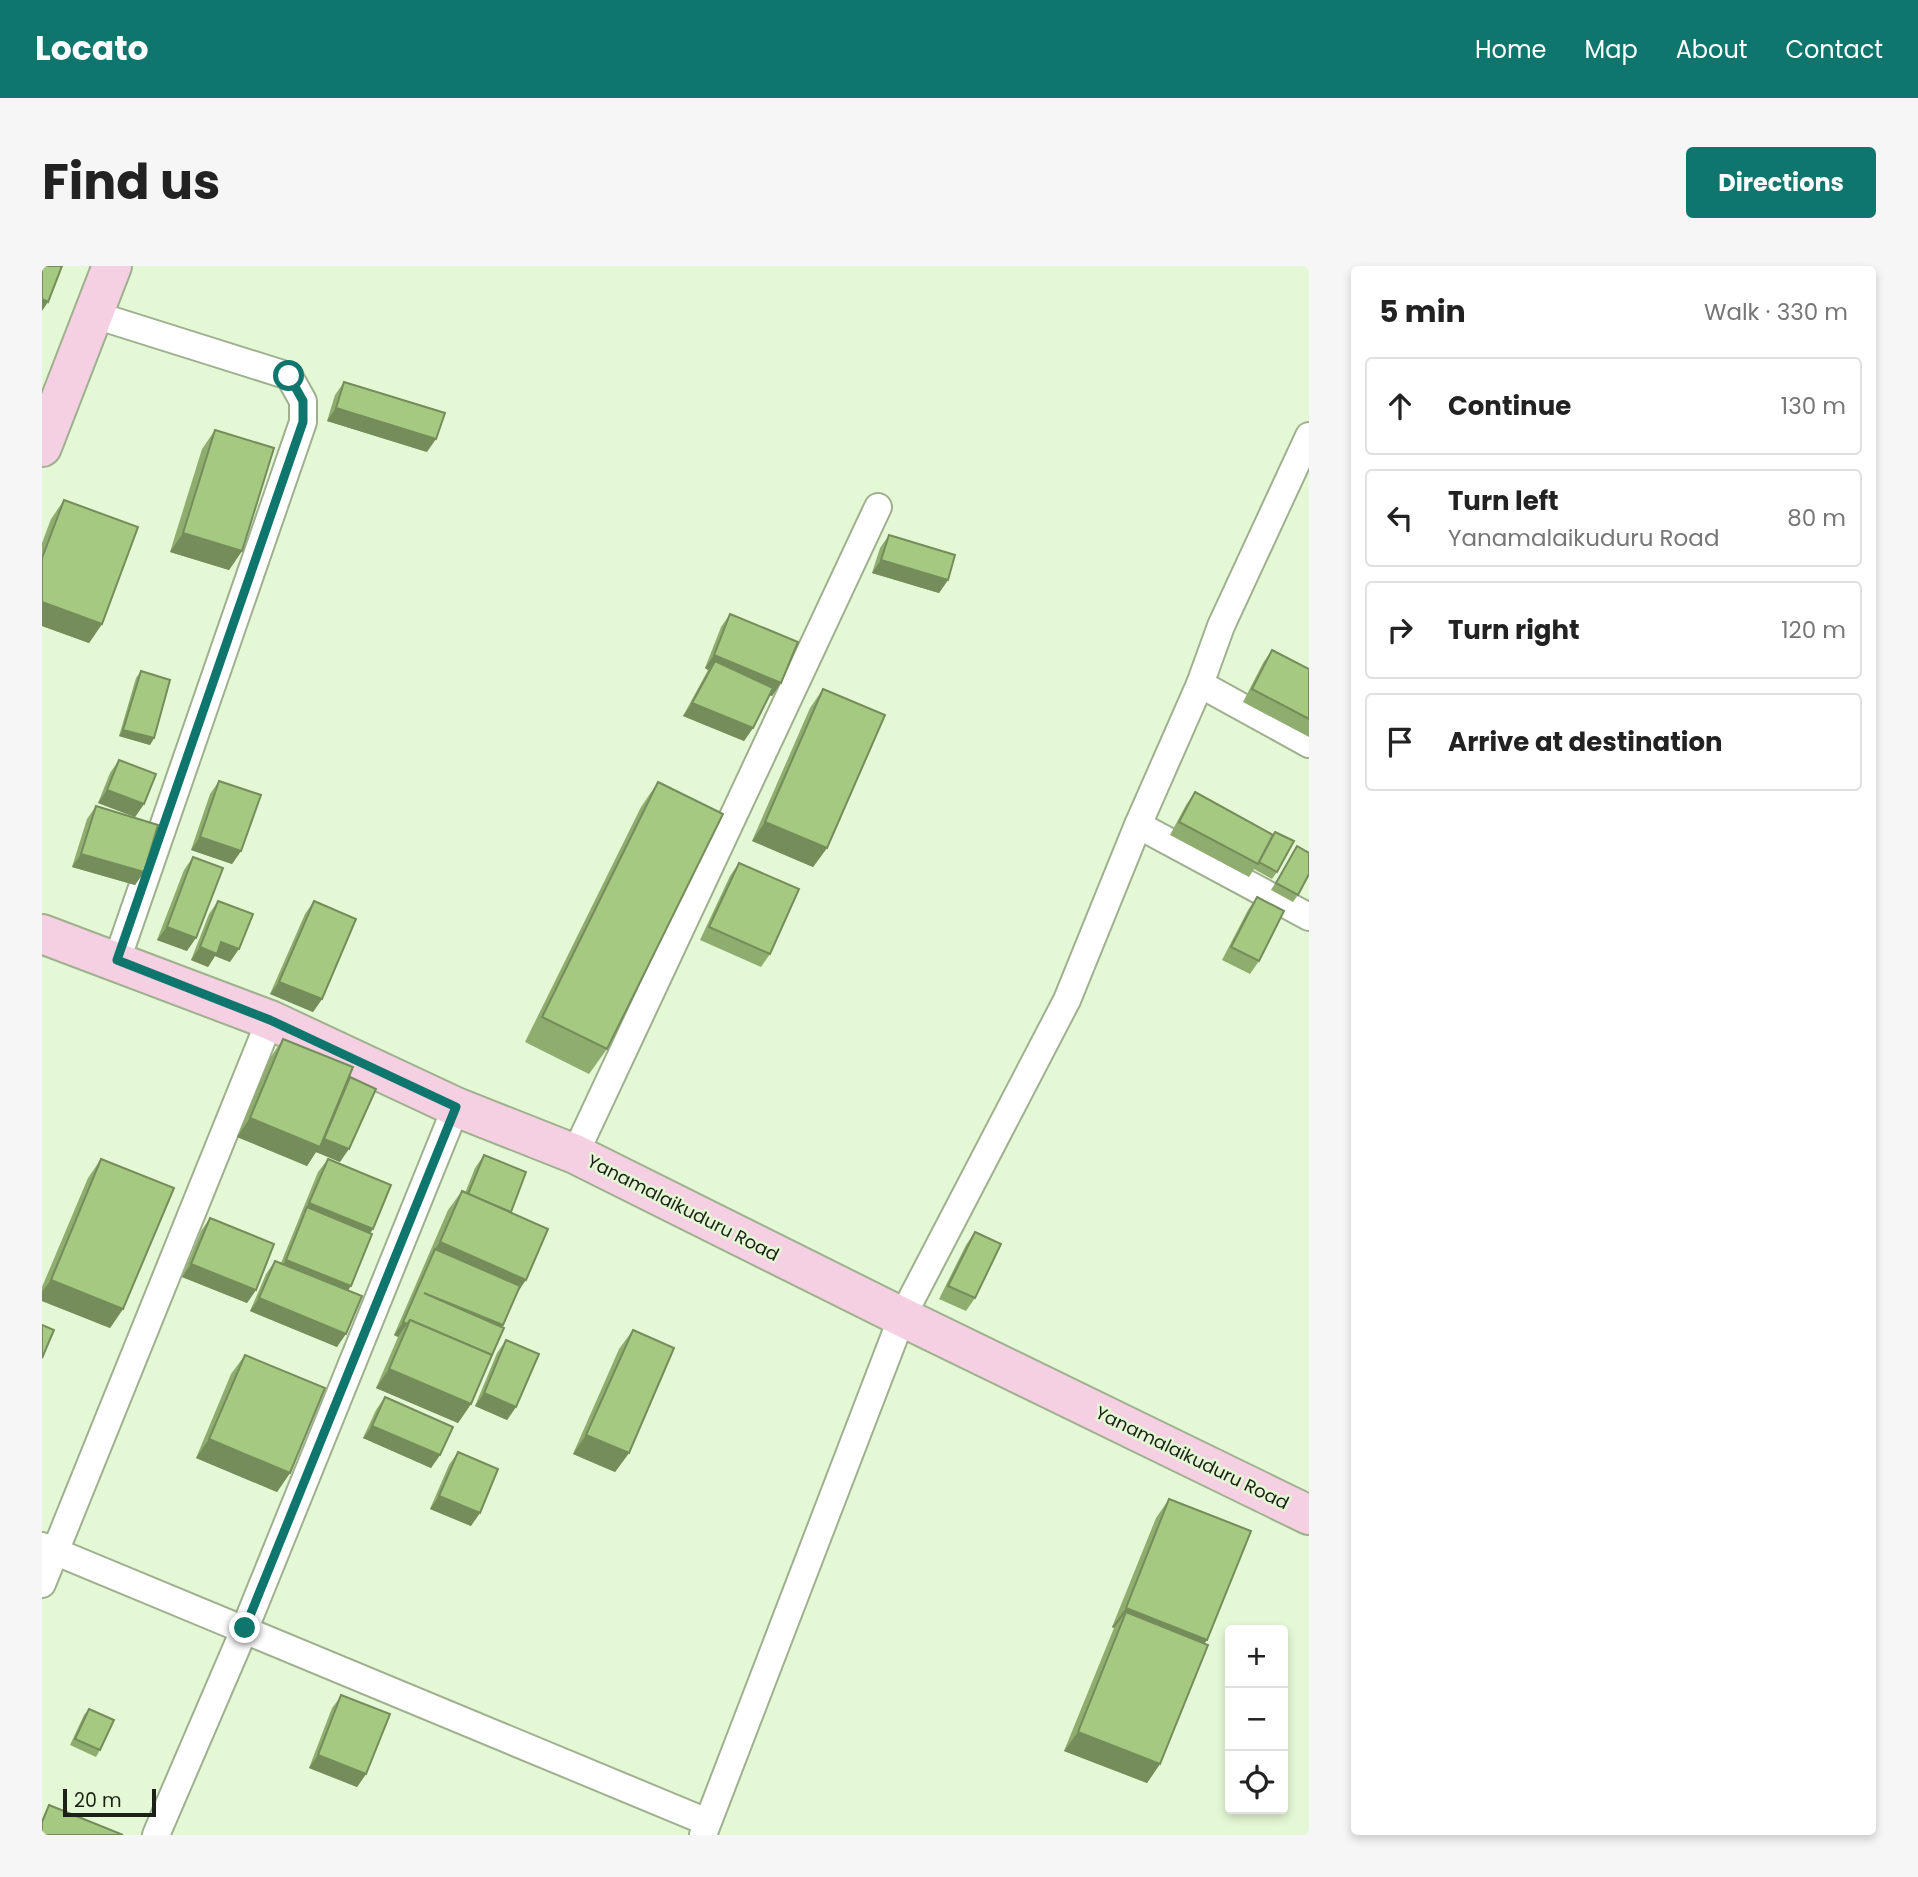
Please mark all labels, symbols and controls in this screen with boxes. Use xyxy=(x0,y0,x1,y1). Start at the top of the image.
text: Locato xyxy=(35,25,149,72)
text: Home xyxy=(1475,33,1547,66)
text: Map xyxy=(1585,33,1638,66)
text: About xyxy=(1676,33,1747,66)
text: Contact xyxy=(1785,33,1883,66)
button: Directions xyxy=(1686,147,1876,218)
text: Find us xyxy=(42,148,220,216)
text: 5 min xyxy=(1379,290,1466,333)
text: Walk · 330 m xyxy=(1704,296,1848,328)
route start xyxy=(273,360,304,391)
icon: ahead xyxy=(1381,387,1419,425)
text: Continue xyxy=(1448,388,1571,424)
text: 130 m xyxy=(1781,390,1846,422)
text: Turn left xyxy=(1448,483,1559,519)
icon: left xyxy=(1381,499,1419,537)
text: 80 m xyxy=(1787,502,1846,534)
text: Yanamalaikuduru Road xyxy=(1448,522,1719,554)
icon: right xyxy=(1381,611,1419,649)
text: Turn right xyxy=(1448,612,1580,648)
text: 120 m xyxy=(1781,614,1846,646)
icon: arrive xyxy=(1381,723,1419,761)
text: Arrive at destination xyxy=(1448,724,1723,760)
street label: Yanamalaikuduru Road xyxy=(583,1148,784,1267)
street label: Yanamalaikuduru Road xyxy=(1091,1400,1293,1515)
route end xyxy=(229,1612,260,1643)
map controls xyxy=(1225,1625,1288,1814)
button: + xyxy=(1225,1625,1288,1688)
button: − xyxy=(1225,1688,1288,1751)
button: locate xyxy=(1225,1751,1288,1814)
scale bar xyxy=(63,1786,156,1818)
text: 20 m xyxy=(74,1787,122,1814)

